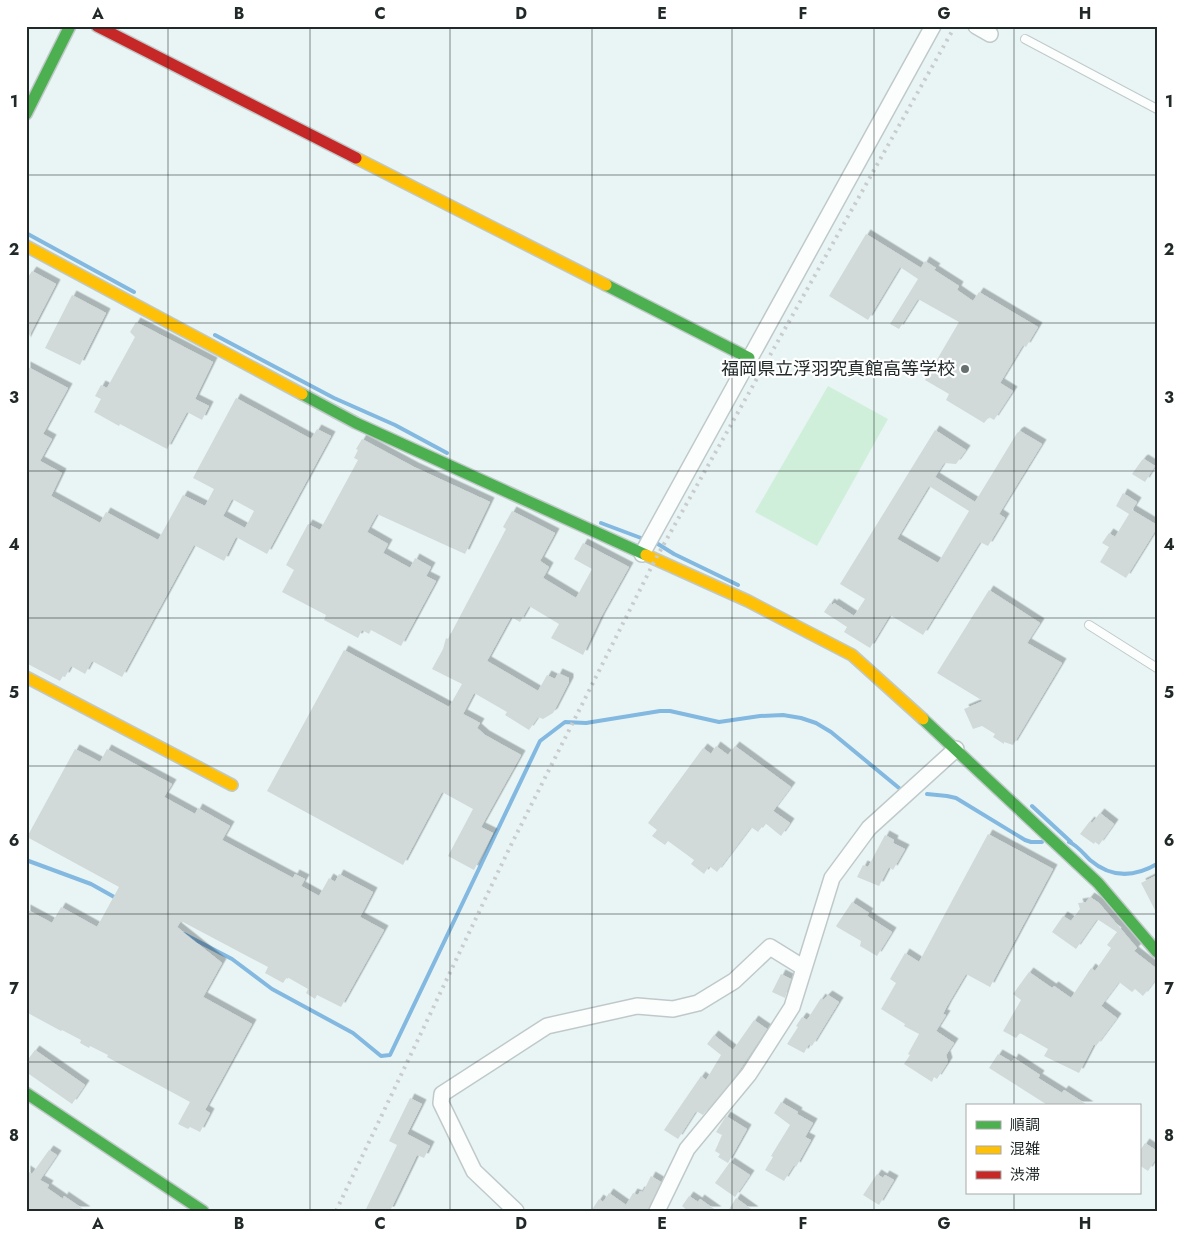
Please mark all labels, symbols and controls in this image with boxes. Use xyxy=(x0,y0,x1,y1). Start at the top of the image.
text: A xyxy=(91,2,104,25)
text: B xyxy=(234,2,244,25)
text: C xyxy=(374,2,386,25)
text: D xyxy=(515,2,527,25)
text: E xyxy=(657,2,667,25)
text: F xyxy=(799,2,807,25)
text: G xyxy=(937,2,951,25)
text: H xyxy=(1079,2,1091,25)
text: 1 xyxy=(10,90,18,113)
text: 1 xyxy=(1165,90,1173,113)
text: 2 xyxy=(9,238,19,261)
text: 2 xyxy=(1164,238,1174,261)
place label: 福岡県立浮羽究真館高等学校 xyxy=(721,356,955,382)
marker: 福岡県立浮羽究真館高等学校 xyxy=(959,363,971,375)
text: 3 xyxy=(9,386,19,409)
text: 3 xyxy=(1164,386,1174,409)
text: 4 xyxy=(8,533,20,556)
text: 4 xyxy=(1163,533,1175,556)
text: 5 xyxy=(9,681,19,704)
text: 5 xyxy=(1164,681,1174,704)
text: 6 xyxy=(9,829,19,852)
text: 6 xyxy=(1164,829,1174,852)
text: 7 xyxy=(9,977,19,1000)
text: 7 xyxy=(1164,977,1174,1000)
legend xyxy=(966,1104,1140,1194)
text: 順調 xyxy=(1010,1114,1040,1136)
text: 8 xyxy=(9,1124,19,1147)
text: 8 xyxy=(1164,1124,1174,1147)
text: 混雑 xyxy=(1010,1138,1040,1160)
text: 渋滞 xyxy=(1010,1164,1040,1186)
text: A xyxy=(91,1212,104,1235)
text: B xyxy=(234,1212,244,1235)
text: C xyxy=(374,1212,386,1235)
text: D xyxy=(515,1212,527,1235)
text: E xyxy=(657,1212,667,1235)
text: F xyxy=(799,1212,807,1235)
text: G xyxy=(937,1212,951,1235)
text: H xyxy=(1079,1212,1091,1235)

